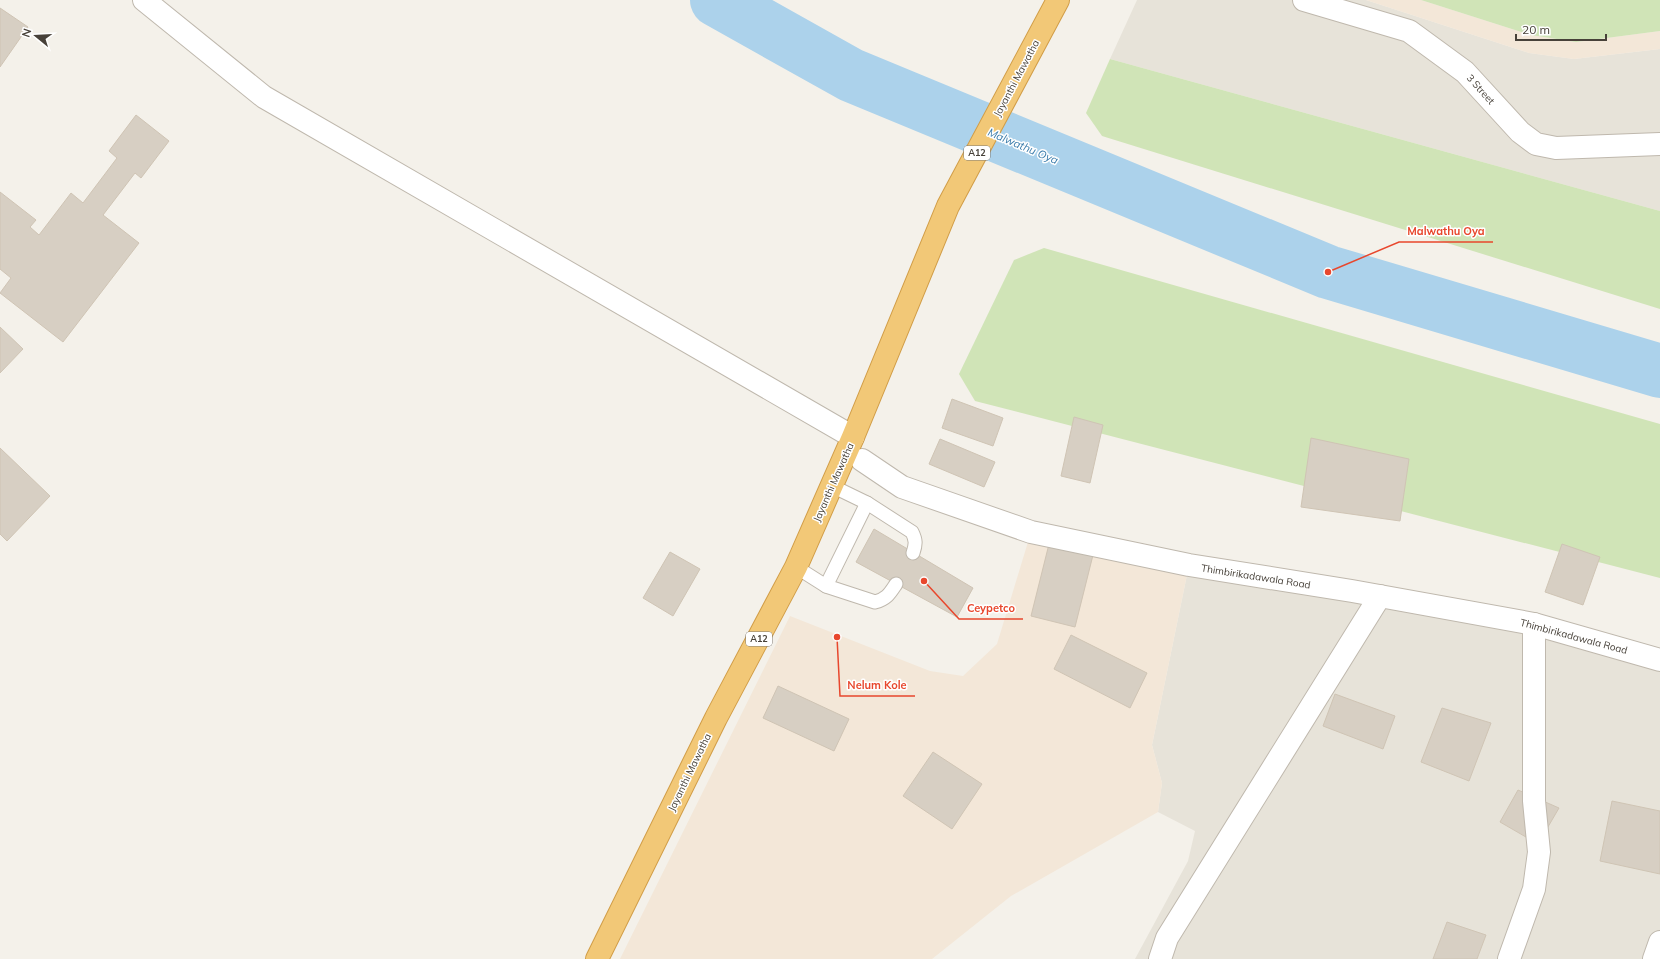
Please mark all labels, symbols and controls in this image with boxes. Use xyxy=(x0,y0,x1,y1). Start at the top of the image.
north arrow xyxy=(16,16,56,56)
scale bar xyxy=(1516,16,1606,42)
text: 20 m xyxy=(1522,22,1550,37)
text: N xyxy=(19,27,34,39)
street label: Jayanthi Mawatha xyxy=(991,38,1042,119)
street label: 3 Street xyxy=(1464,72,1498,108)
water label: Malwathu Oya xyxy=(986,125,1061,167)
road number: A12 xyxy=(964,146,990,160)
callout: Malwathu Oya xyxy=(1399,219,1493,242)
text: Malwathu Oya xyxy=(1407,224,1485,238)
street label: Jayanthi Mawatha xyxy=(810,441,857,524)
street label: Thimbirikadawala Road xyxy=(1200,561,1312,592)
callout: Ceypetco xyxy=(959,596,1023,619)
text: Ceypetco xyxy=(967,601,1015,615)
street label: Thimbirikadawala Road xyxy=(1519,616,1629,657)
road number: A12 xyxy=(746,632,772,646)
callout: Nelum Kole xyxy=(840,673,915,696)
text: Nelum Kole xyxy=(847,678,907,692)
street label: Jayanthi Mawatha xyxy=(665,731,714,813)

